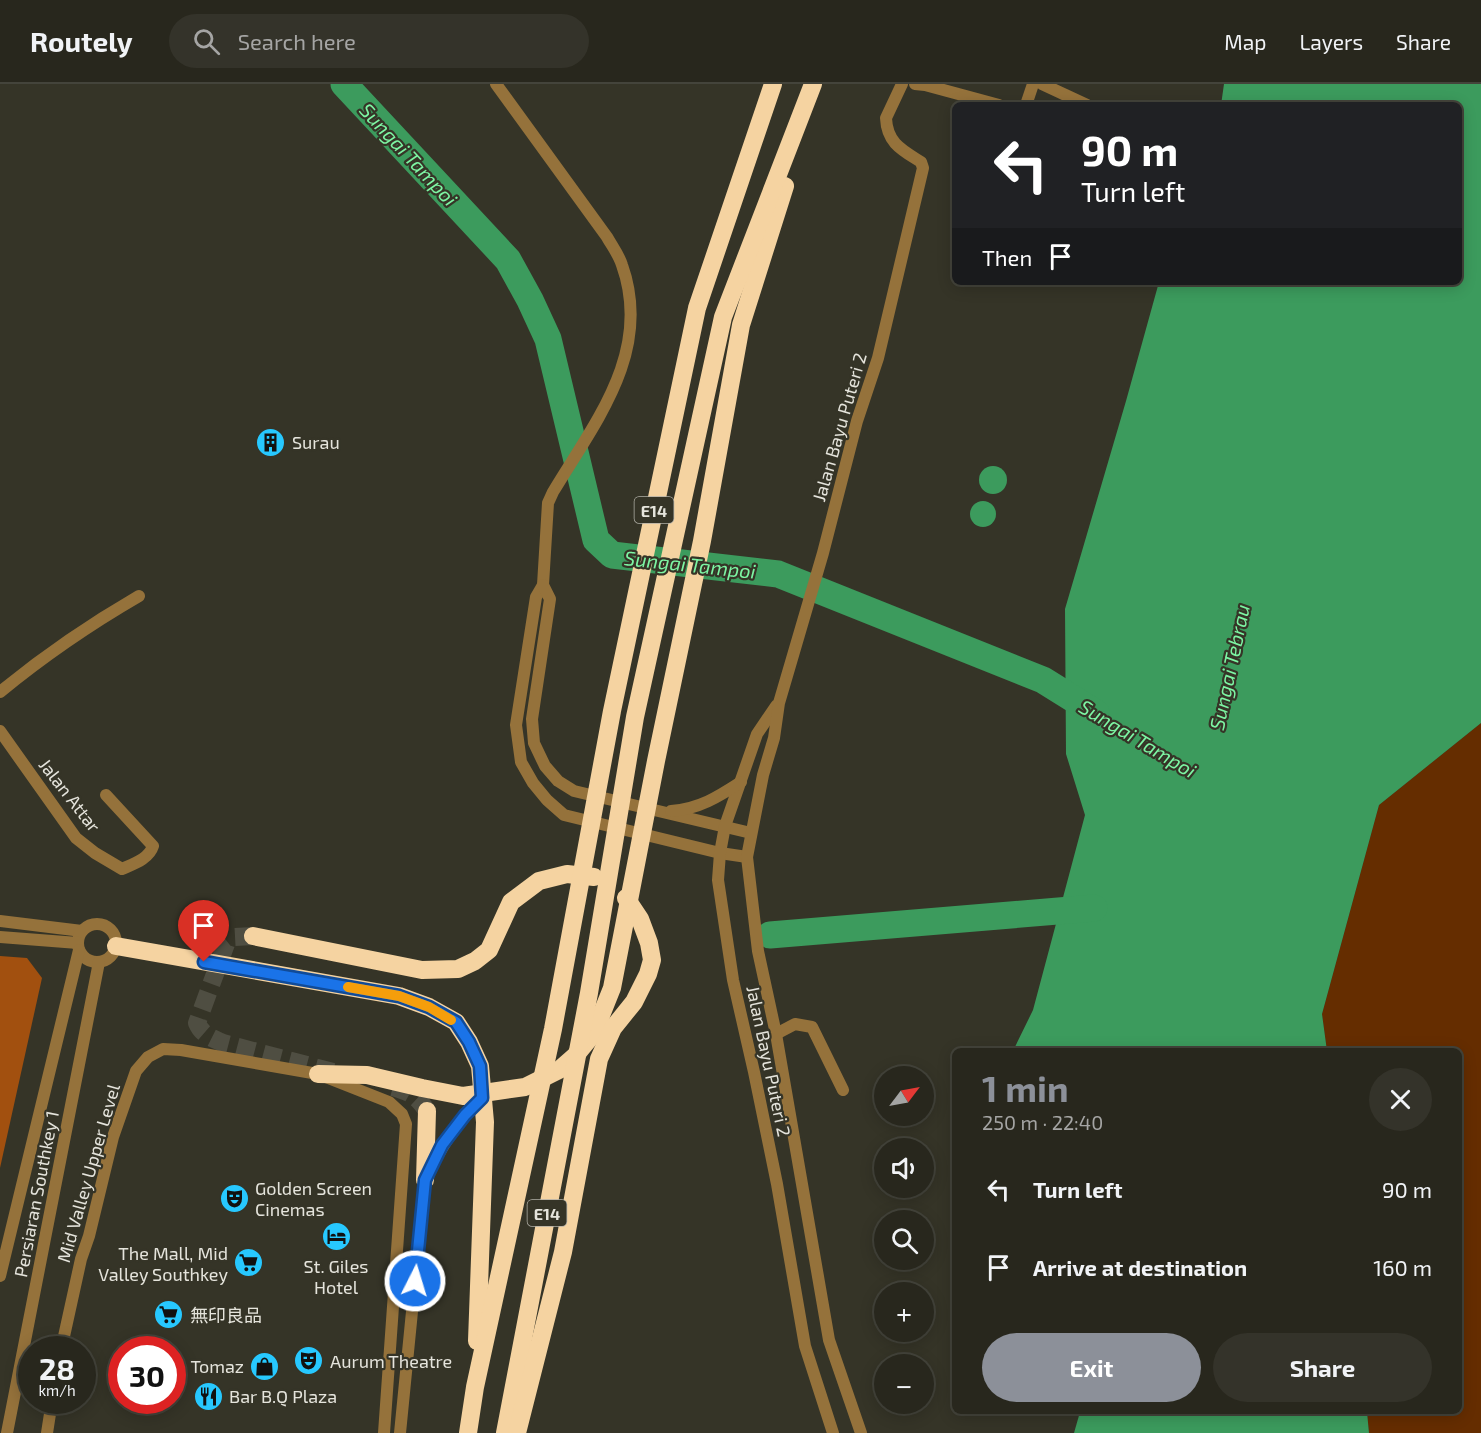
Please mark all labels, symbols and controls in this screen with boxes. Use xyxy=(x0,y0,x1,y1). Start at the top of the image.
search box xyxy=(169,14,589,68)
text: Routely xyxy=(30,24,133,58)
icon: search xyxy=(190,25,223,58)
text: Search here xyxy=(238,28,356,54)
text: Map xyxy=(1224,29,1266,54)
text: Layers xyxy=(1299,29,1363,54)
text: Share xyxy=(1396,29,1451,54)
water label: Sungai Tampoi xyxy=(355,98,463,210)
text: 90 m xyxy=(1081,124,1178,174)
icon: left xyxy=(982,126,1060,204)
text: Turn left xyxy=(1081,175,1185,207)
icon: arrive xyxy=(1044,240,1077,273)
text: Then xyxy=(982,244,1032,270)
street label: Jalan Bayu Puteri 2 xyxy=(807,350,871,504)
building icon: Surau xyxy=(255,426,287,458)
place label: Surau xyxy=(292,431,340,453)
road number: E14 xyxy=(634,497,674,523)
water label: Sungai Tampoi xyxy=(623,545,757,583)
water label: Sungai Tebrau xyxy=(1204,602,1254,732)
water label: Sungai Tampoi xyxy=(1075,694,1201,782)
street label: Jalan Attar xyxy=(35,754,105,836)
pin xyxy=(178,900,229,962)
icon: arrive xyxy=(187,909,220,942)
street label: Jalan Bayu Puteri 2 xyxy=(742,984,796,1138)
north arrow xyxy=(874,1066,934,1126)
map controls xyxy=(874,1066,934,1414)
text: 1 min xyxy=(982,1066,1069,1109)
button: close xyxy=(1369,1068,1432,1131)
street label: Mid Valley Upper Level xyxy=(52,1081,124,1265)
street label: Persiaran Southkey 1 xyxy=(9,1109,63,1279)
text: 250 m · 22:40 xyxy=(982,1110,1103,1134)
button: sound xyxy=(874,1138,934,1198)
icon: left xyxy=(982,1173,1015,1206)
text: Turn left xyxy=(1033,1176,1122,1202)
text: 90 m xyxy=(1382,1176,1432,1202)
place label: Golden Screen Cinemas xyxy=(255,1177,372,1220)
theatre icon: Golden Screen Cinemas xyxy=(218,1182,250,1214)
road number: E14 xyxy=(528,1200,566,1226)
button: search xyxy=(874,1210,934,1270)
hotel icon: St. Giles Hotel xyxy=(320,1221,352,1253)
place label: The Mall, Mid Valley Southkey xyxy=(98,1242,228,1285)
supermarket icon: The Mall, Mid Valley Southkey xyxy=(233,1247,265,1279)
position arrow xyxy=(383,1249,447,1313)
icon: arrive xyxy=(982,1251,1015,1284)
text: Arrive at destination xyxy=(1033,1254,1247,1280)
text: 160 m xyxy=(1373,1254,1432,1280)
place label: St. Giles Hotel xyxy=(304,1255,368,1298)
button: + xyxy=(874,1282,934,1342)
supermarket icon: 無印良品 xyxy=(153,1299,185,1331)
place label: 無印良品 xyxy=(190,1304,262,1326)
button: Exit xyxy=(982,1333,1201,1402)
button: Share xyxy=(1213,1333,1432,1402)
speed limit sign: 30 xyxy=(108,1336,186,1414)
theatre icon: Aurum Theatre xyxy=(293,1345,325,1377)
text: 28 xyxy=(39,1350,75,1386)
shop icon: Tomaz xyxy=(249,1350,281,1382)
place label: Aurum Theatre xyxy=(330,1350,452,1372)
button: − xyxy=(874,1354,934,1414)
place label: Tomaz xyxy=(191,1355,244,1377)
restaurant icon: Bar B.Q Plaza xyxy=(192,1380,224,1412)
text: km/h xyxy=(38,1381,76,1399)
place label: Bar B.Q Plaza xyxy=(229,1385,337,1407)

